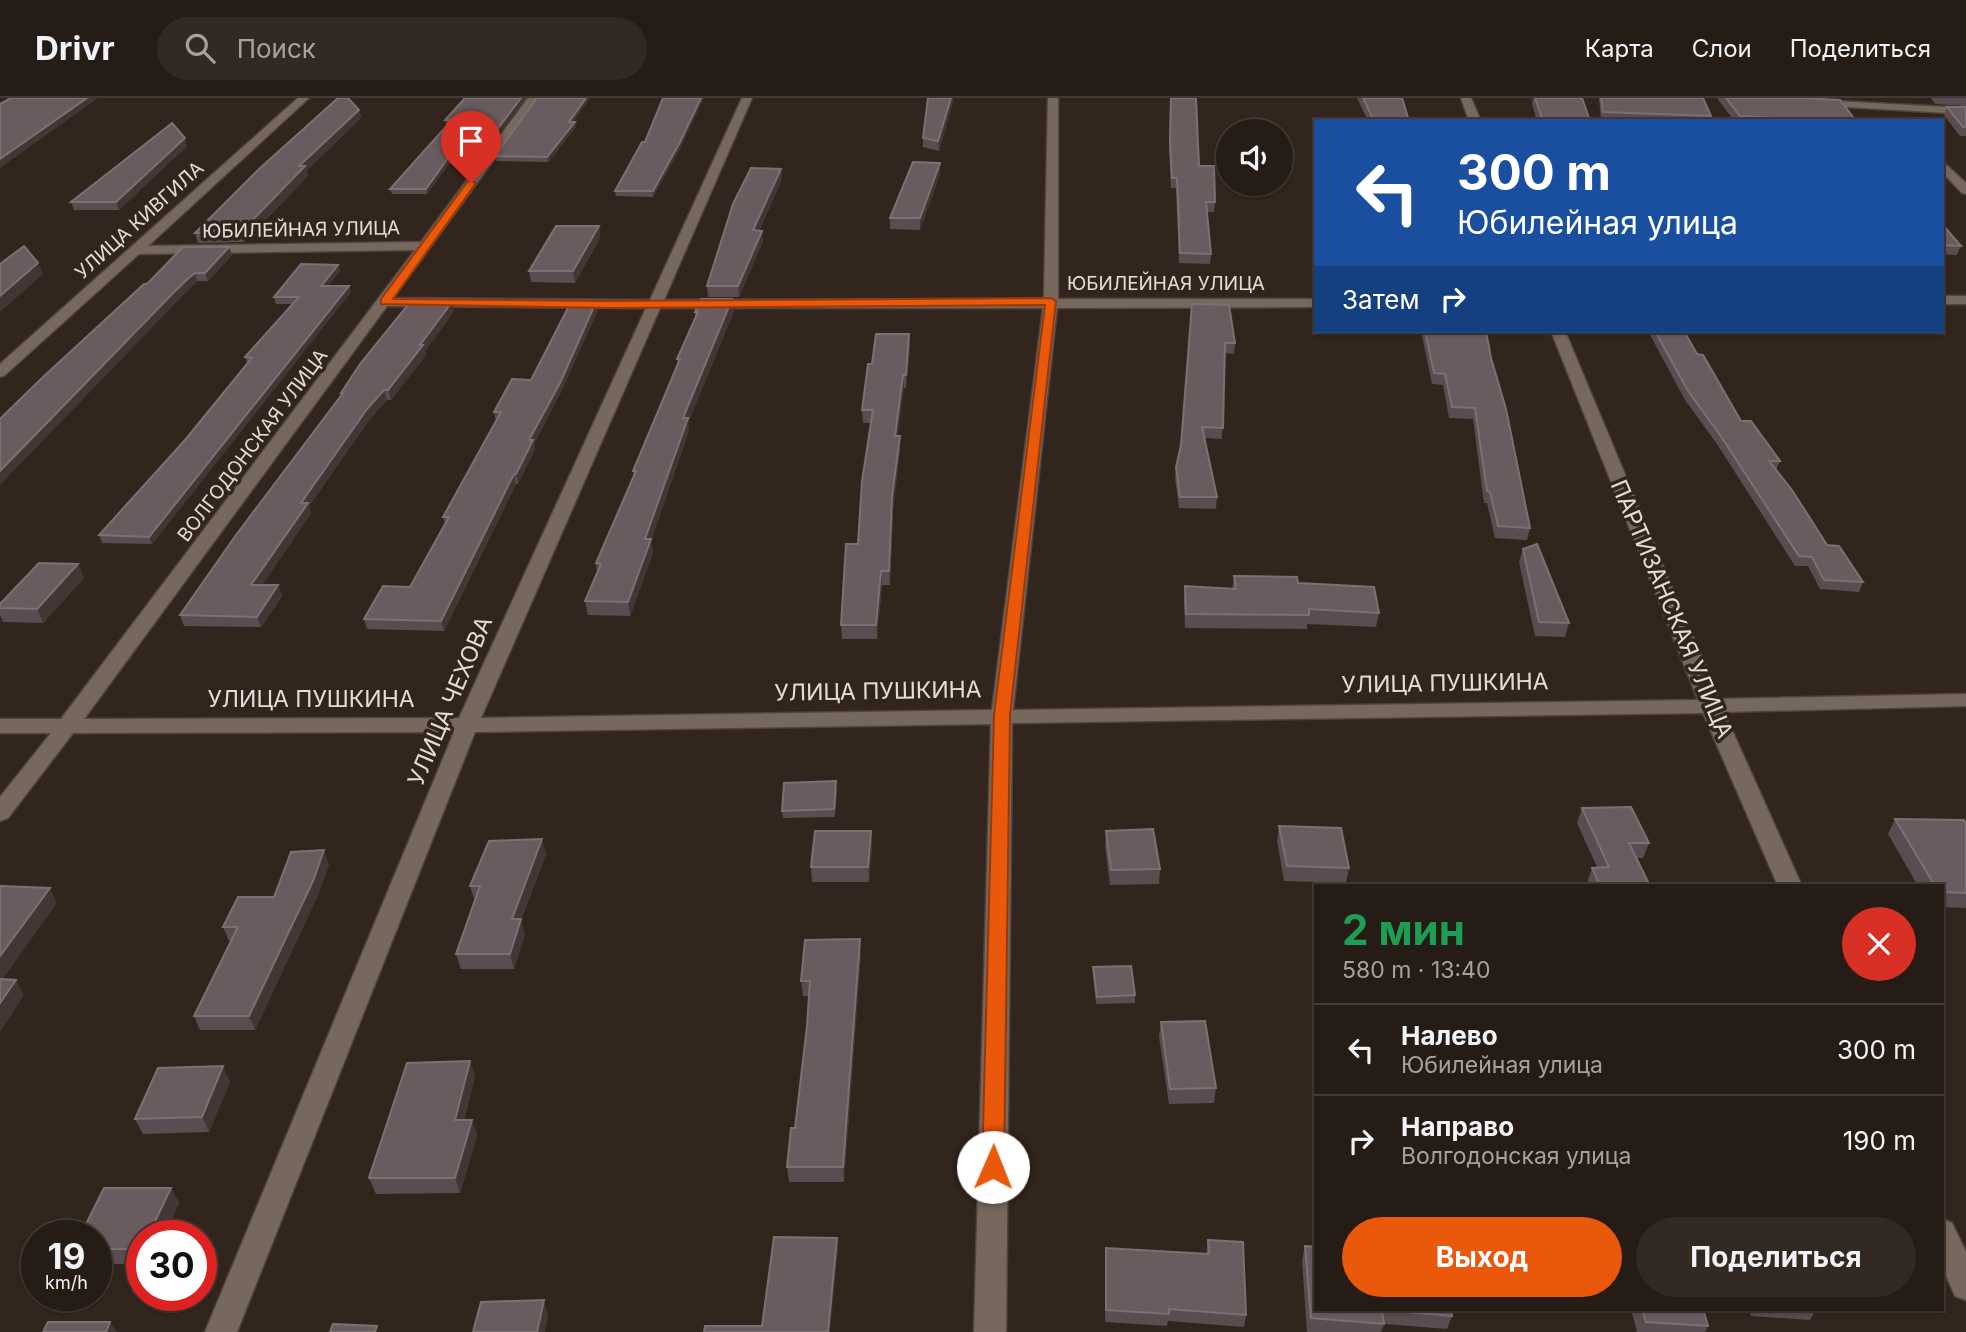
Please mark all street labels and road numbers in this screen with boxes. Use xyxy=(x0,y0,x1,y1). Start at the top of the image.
street label: УЛИЦА КИВГИЛА xyxy=(70,157,208,284)
street label: ЮБИЛЕЙНАЯ УЛИЦА xyxy=(202,215,400,243)
street label: ЮБИЛЕЙНАЯ УЛИЦА xyxy=(1067,271,1265,295)
street label: ВОЛГОДОНСКАЯ УЛИЦА xyxy=(173,345,332,546)
street label: ПАРТИЗАНСКАЯ УЛИЦА xyxy=(1605,476,1739,742)
street label: УЛИЦА ЧЕХОВА xyxy=(402,612,498,790)
street label: УЛИЦА ПУШКИНА xyxy=(1341,667,1549,699)
street label: УЛИЦА ПУШКИНА xyxy=(774,675,982,707)
street label: УЛИЦА ПУШКИНА xyxy=(207,685,415,713)

